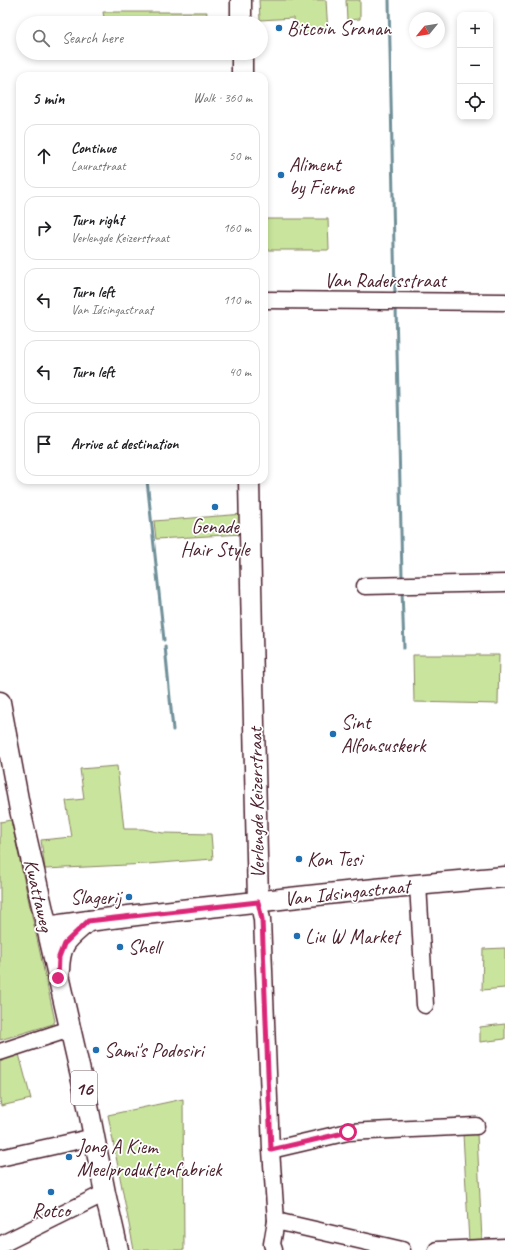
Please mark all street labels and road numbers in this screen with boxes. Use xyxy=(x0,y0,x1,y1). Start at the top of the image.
street label: Van Radersstraat xyxy=(324,268,448,293)
street label: Verlengde Keizerstraat xyxy=(243,725,270,879)
street label: Kwattaweg xyxy=(18,857,59,936)
street label: Van Idsingastraat xyxy=(283,873,414,912)
road number: 16 xyxy=(71,1071,97,1105)

